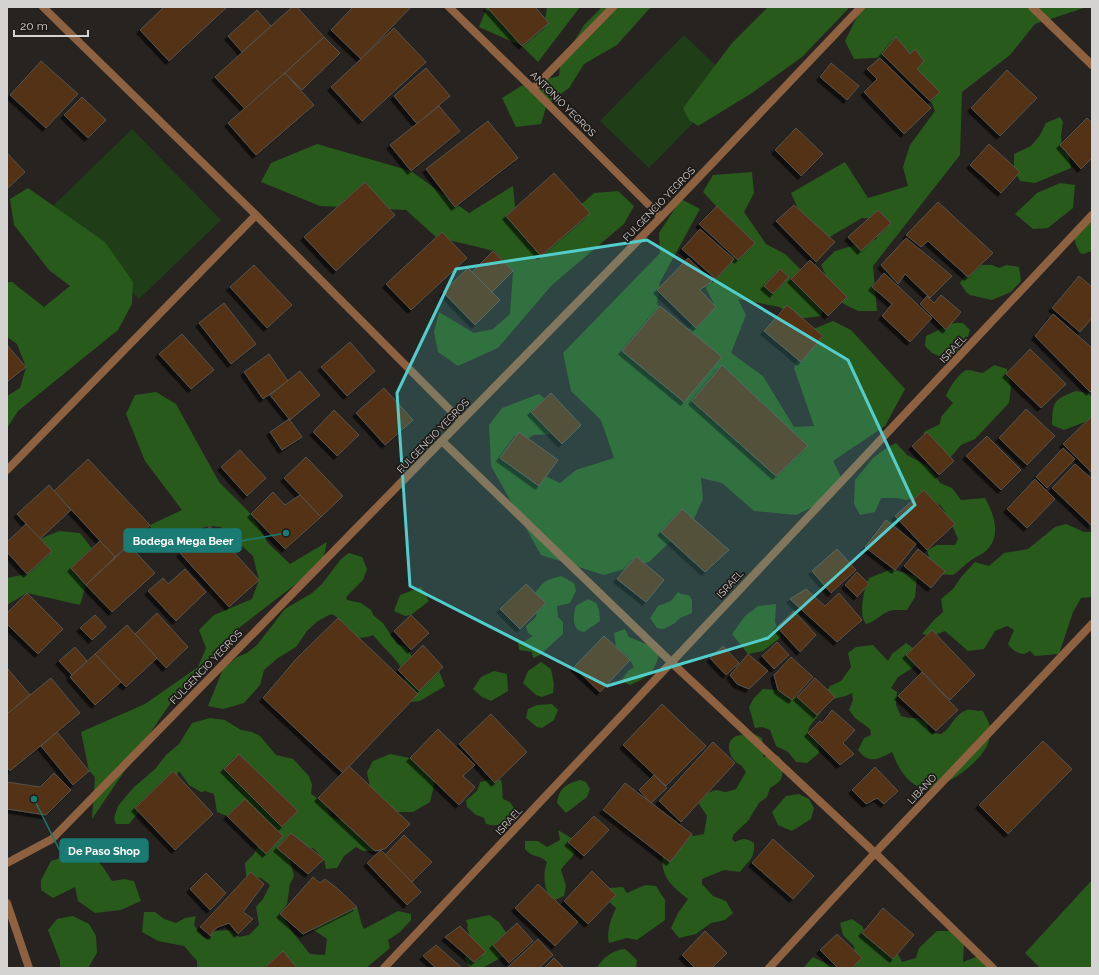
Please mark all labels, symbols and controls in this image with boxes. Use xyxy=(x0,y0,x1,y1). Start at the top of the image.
scale bar xyxy=(14,12,88,38)
text: 20 m xyxy=(20,19,48,33)
street label: ANTONIO YEGROS xyxy=(528,69,598,139)
street label: FULGENCIO YEGROS xyxy=(621,165,697,243)
street label: ISRAEL xyxy=(937,333,969,365)
street label: FULGENCIO YEGROS xyxy=(395,397,471,475)
callout: Bodega Mega Beer xyxy=(124,529,241,552)
text: Bodega Mega Beer xyxy=(133,535,234,548)
street label: ISRAEL xyxy=(714,568,746,600)
street label: FULGENCIO YEGROS xyxy=(168,628,244,706)
street label: LIBANO xyxy=(905,772,939,806)
street label: ISRAEL xyxy=(493,805,525,837)
callout: De Paso Shop xyxy=(60,839,148,862)
text: De Paso Shop xyxy=(68,845,140,858)

